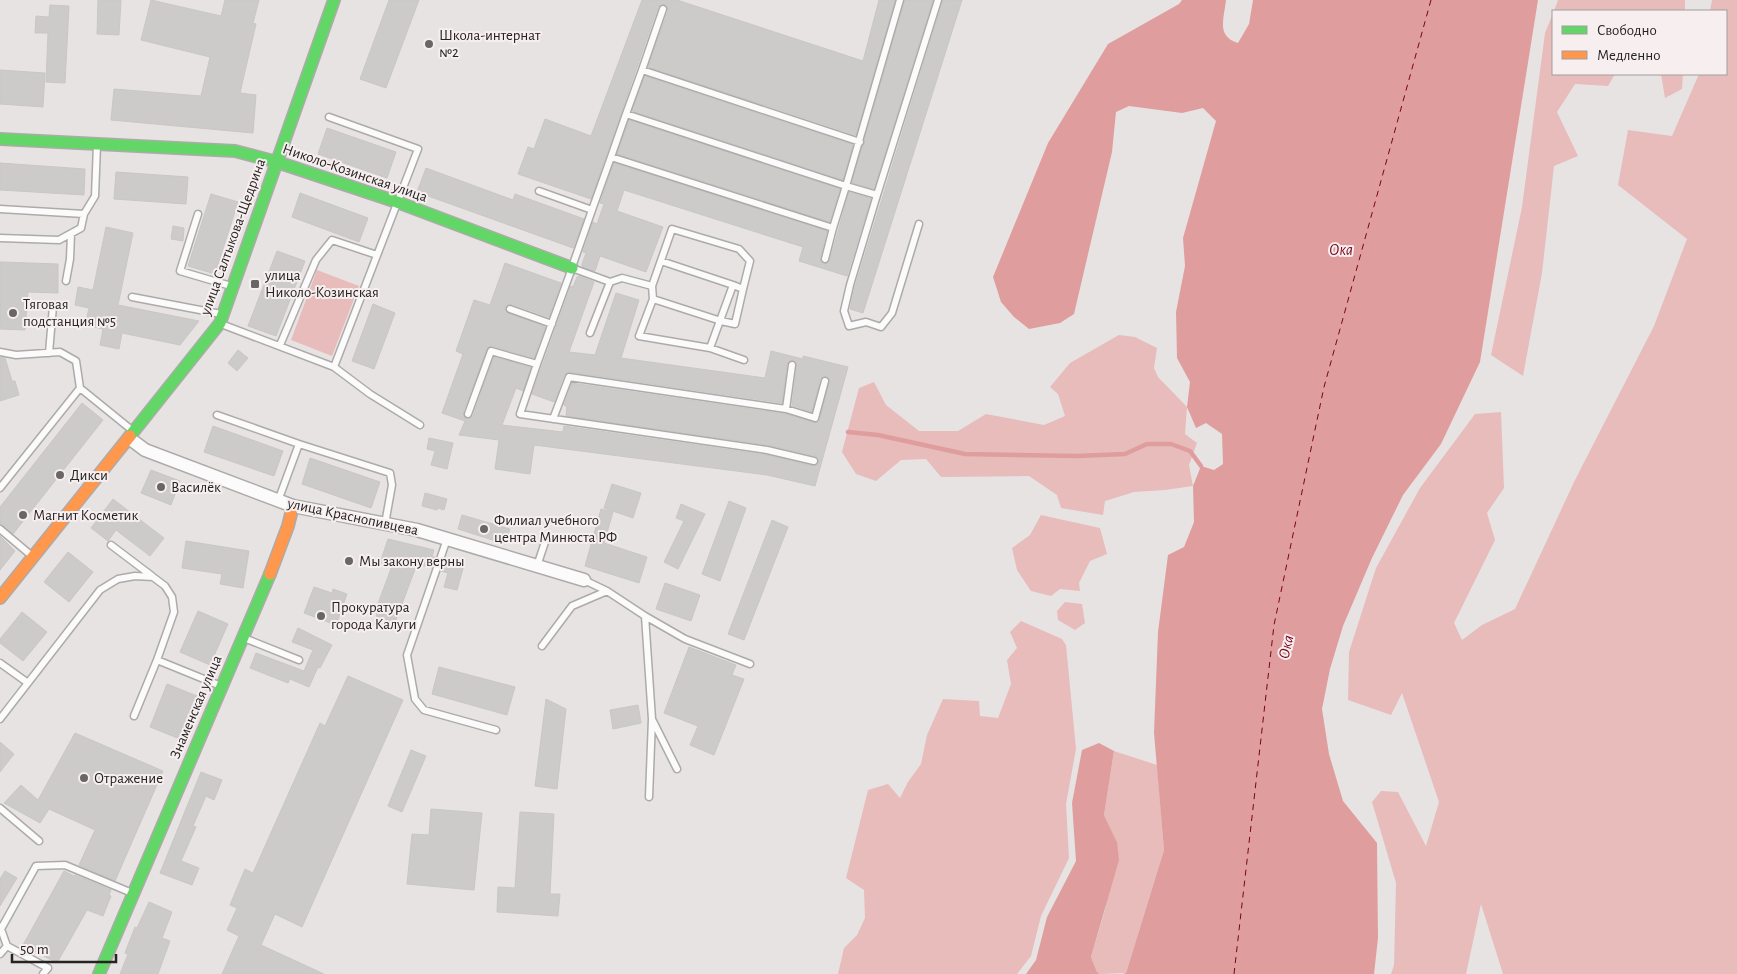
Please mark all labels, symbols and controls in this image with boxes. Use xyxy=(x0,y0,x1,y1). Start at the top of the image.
legend xyxy=(1552,10,1727,75)
text: Свободно xyxy=(1597,23,1657,38)
place label: Школа-интернат №2 xyxy=(439,28,541,60)
marker: Школа-интернат №2 xyxy=(423,38,435,50)
text: Медленно xyxy=(1597,48,1661,63)
street label: Николо-Козинская улица xyxy=(281,141,429,205)
street label: улица Салтыкова-Щедрина xyxy=(197,157,268,318)
water label: Ока xyxy=(1329,242,1353,258)
place label: улица Николо-Козинская xyxy=(264,268,379,300)
marker: улица Николо-Козинская xyxy=(249,278,261,290)
place label: Тяговая подстанция №5 xyxy=(23,297,116,329)
marker: Тяговая подстанция №5 xyxy=(7,307,19,319)
place label: Дикси xyxy=(70,468,108,483)
marker: Дикси xyxy=(54,469,66,481)
place label: Василёк xyxy=(171,480,221,495)
marker: Василёк xyxy=(155,481,167,493)
street label: улица Краснопивцева xyxy=(285,496,420,538)
place label: Магнит Косметик xyxy=(33,508,138,523)
marker: Магнит Косметик xyxy=(17,509,29,521)
place label: Филиал учебного центра Минюста РФ xyxy=(494,513,617,545)
marker: Филиал учебного центра Минюста РФ xyxy=(478,523,490,535)
place label: Мы закону верны xyxy=(359,554,464,569)
marker: Мы закону верны xyxy=(343,555,355,567)
place label: Прокуратура города Калуги xyxy=(331,600,416,632)
marker: Прокуратура города Калуги xyxy=(315,610,327,622)
water label: Ока xyxy=(1276,633,1297,660)
street label: Знаменская улица xyxy=(167,653,225,761)
place label: Отражение xyxy=(94,771,163,786)
marker: Отражение xyxy=(78,772,90,784)
scale bar xyxy=(12,932,116,964)
text: 50 m xyxy=(20,942,49,957)

